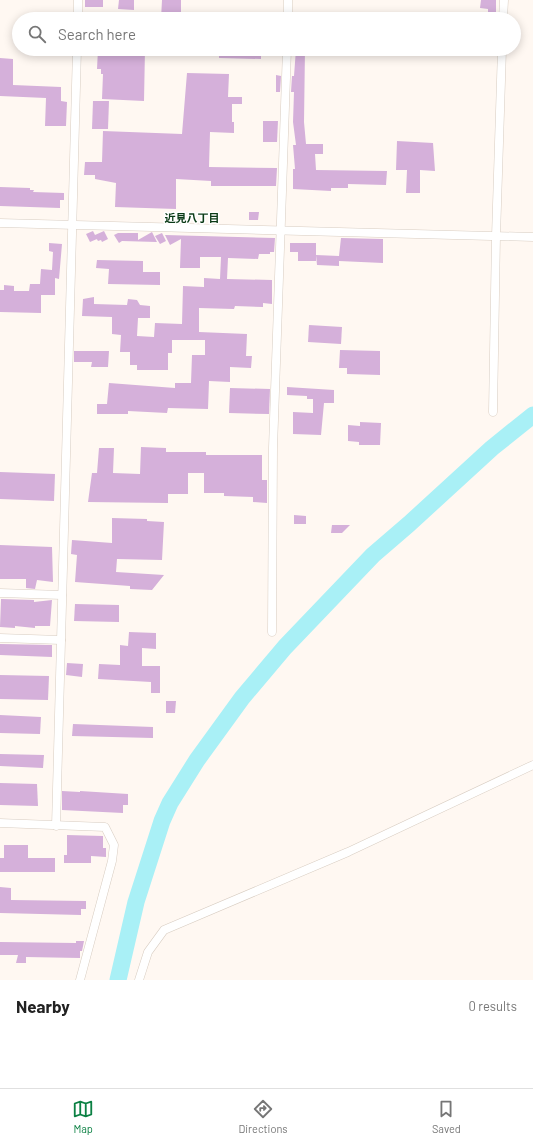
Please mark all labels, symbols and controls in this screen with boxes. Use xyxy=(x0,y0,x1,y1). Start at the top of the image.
search box xyxy=(12,12,521,56)
icon: search xyxy=(26,23,48,45)
text: Search here xyxy=(58,25,136,43)
district label: 近見八丁目 xyxy=(165,211,220,224)
text: Nearby xyxy=(16,996,70,1016)
text: 0 results xyxy=(468,998,517,1014)
tab: Map xyxy=(72,1098,94,1135)
tab: Directions xyxy=(238,1098,288,1135)
tab: Saved xyxy=(432,1098,461,1135)

